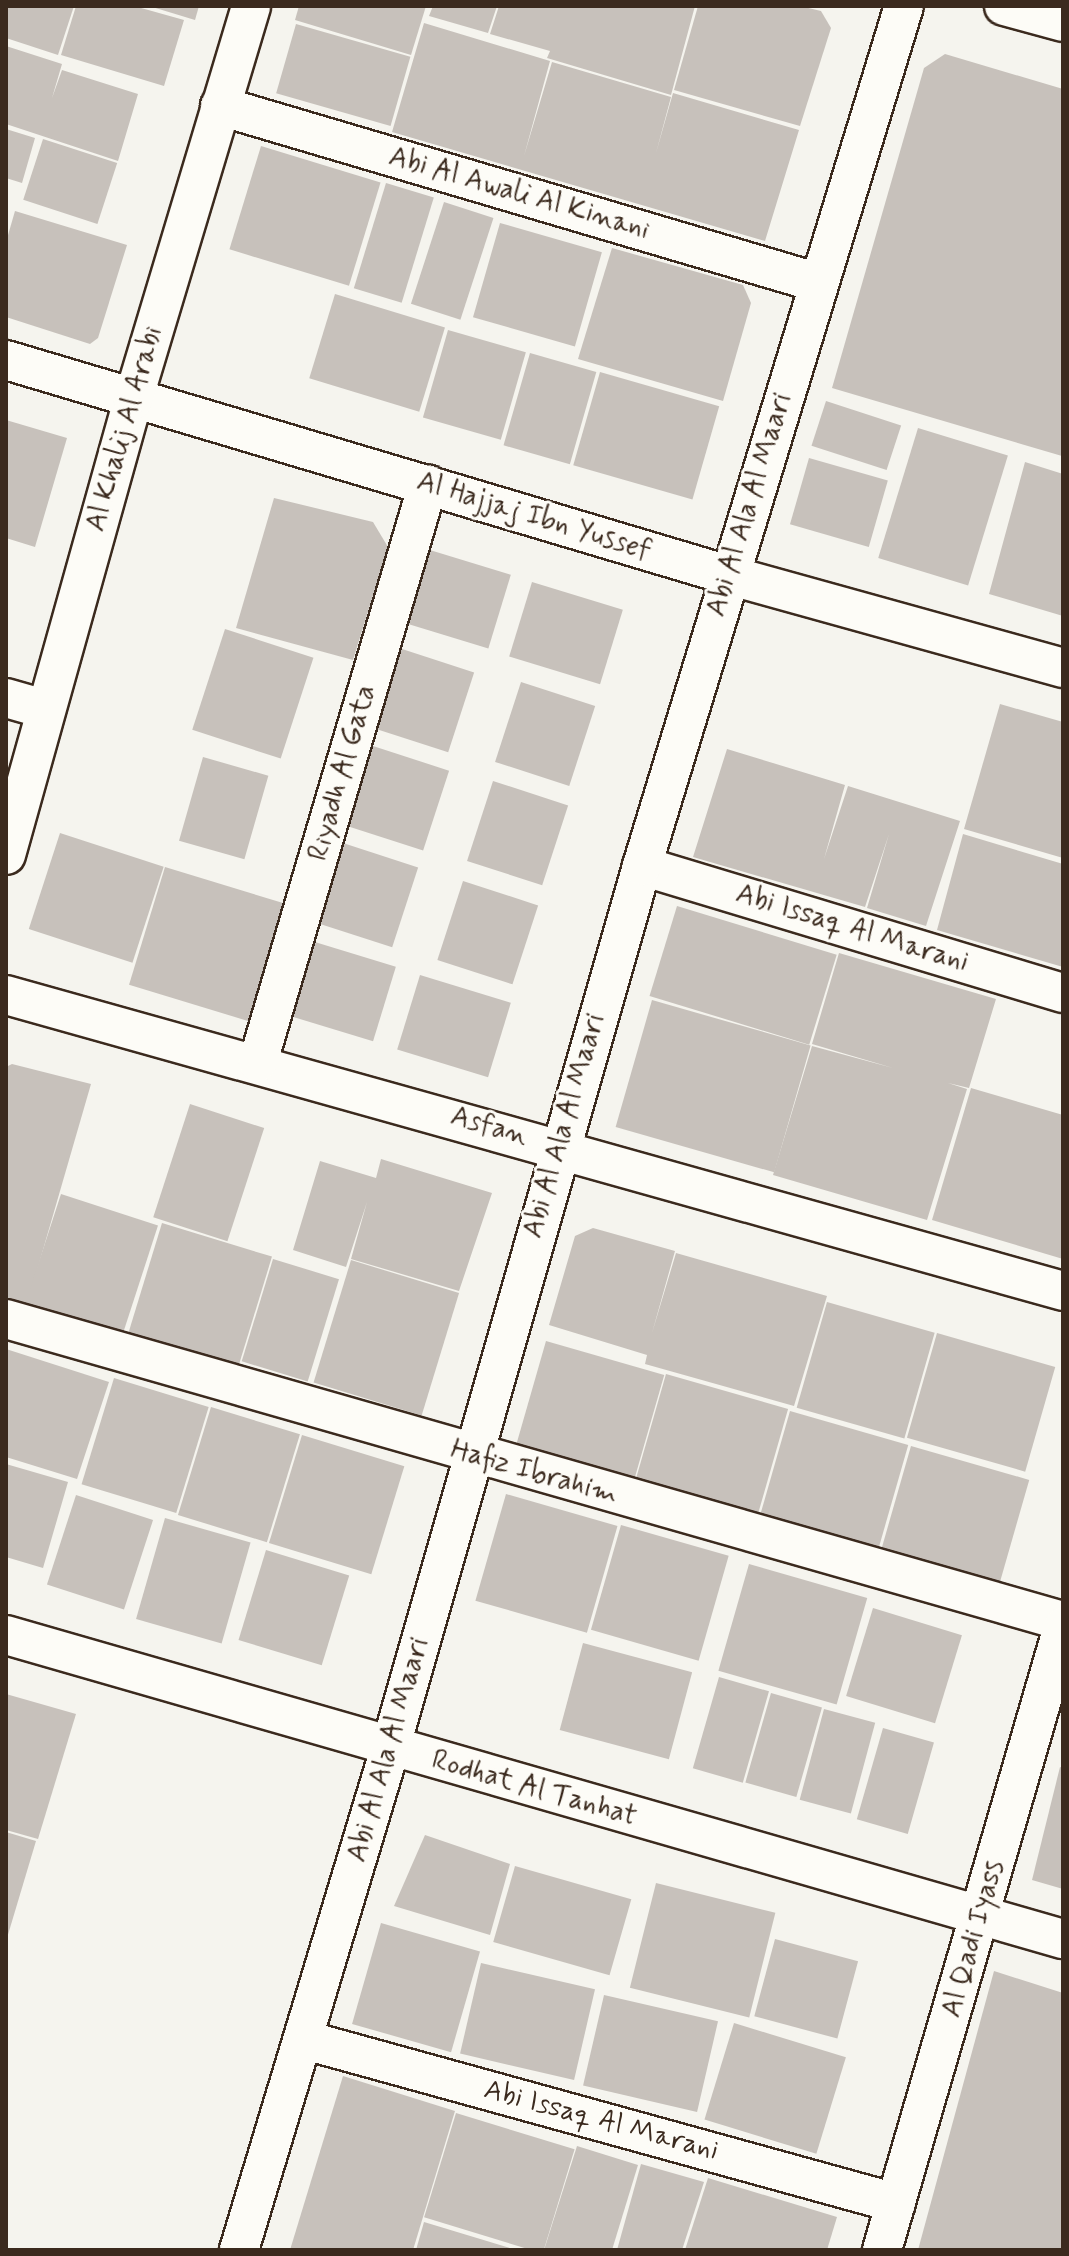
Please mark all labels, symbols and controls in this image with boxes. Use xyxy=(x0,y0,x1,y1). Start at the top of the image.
street label: Abi Al Awali Al Kinani xyxy=(385,141,653,247)
street label: Al Khalij Al Arabi xyxy=(79,322,171,536)
street label: Abi Al Ala Al Maari xyxy=(700,391,800,619)
street label: Al Hajjaj Ibn Yussef xyxy=(412,465,656,569)
street label: Riyadh Al Gata xyxy=(303,685,383,861)
street label: Abi Issaq Al Marani xyxy=(729,877,975,981)
street label: Abi Al Ala Al Maari xyxy=(517,1011,613,1241)
street label: Asfan xyxy=(447,1100,531,1154)
street label: Hafiz Ibrahim xyxy=(451,1434,617,1512)
street label: Abi Al Ala Al Maari xyxy=(341,1635,437,1865)
street label: Rodhat Al Tanhat xyxy=(429,1744,639,1834)
street label: Al Qadi Iyass xyxy=(936,1857,1012,2021)
street label: Abi Issaq Al Marani xyxy=(477,2073,725,2169)

